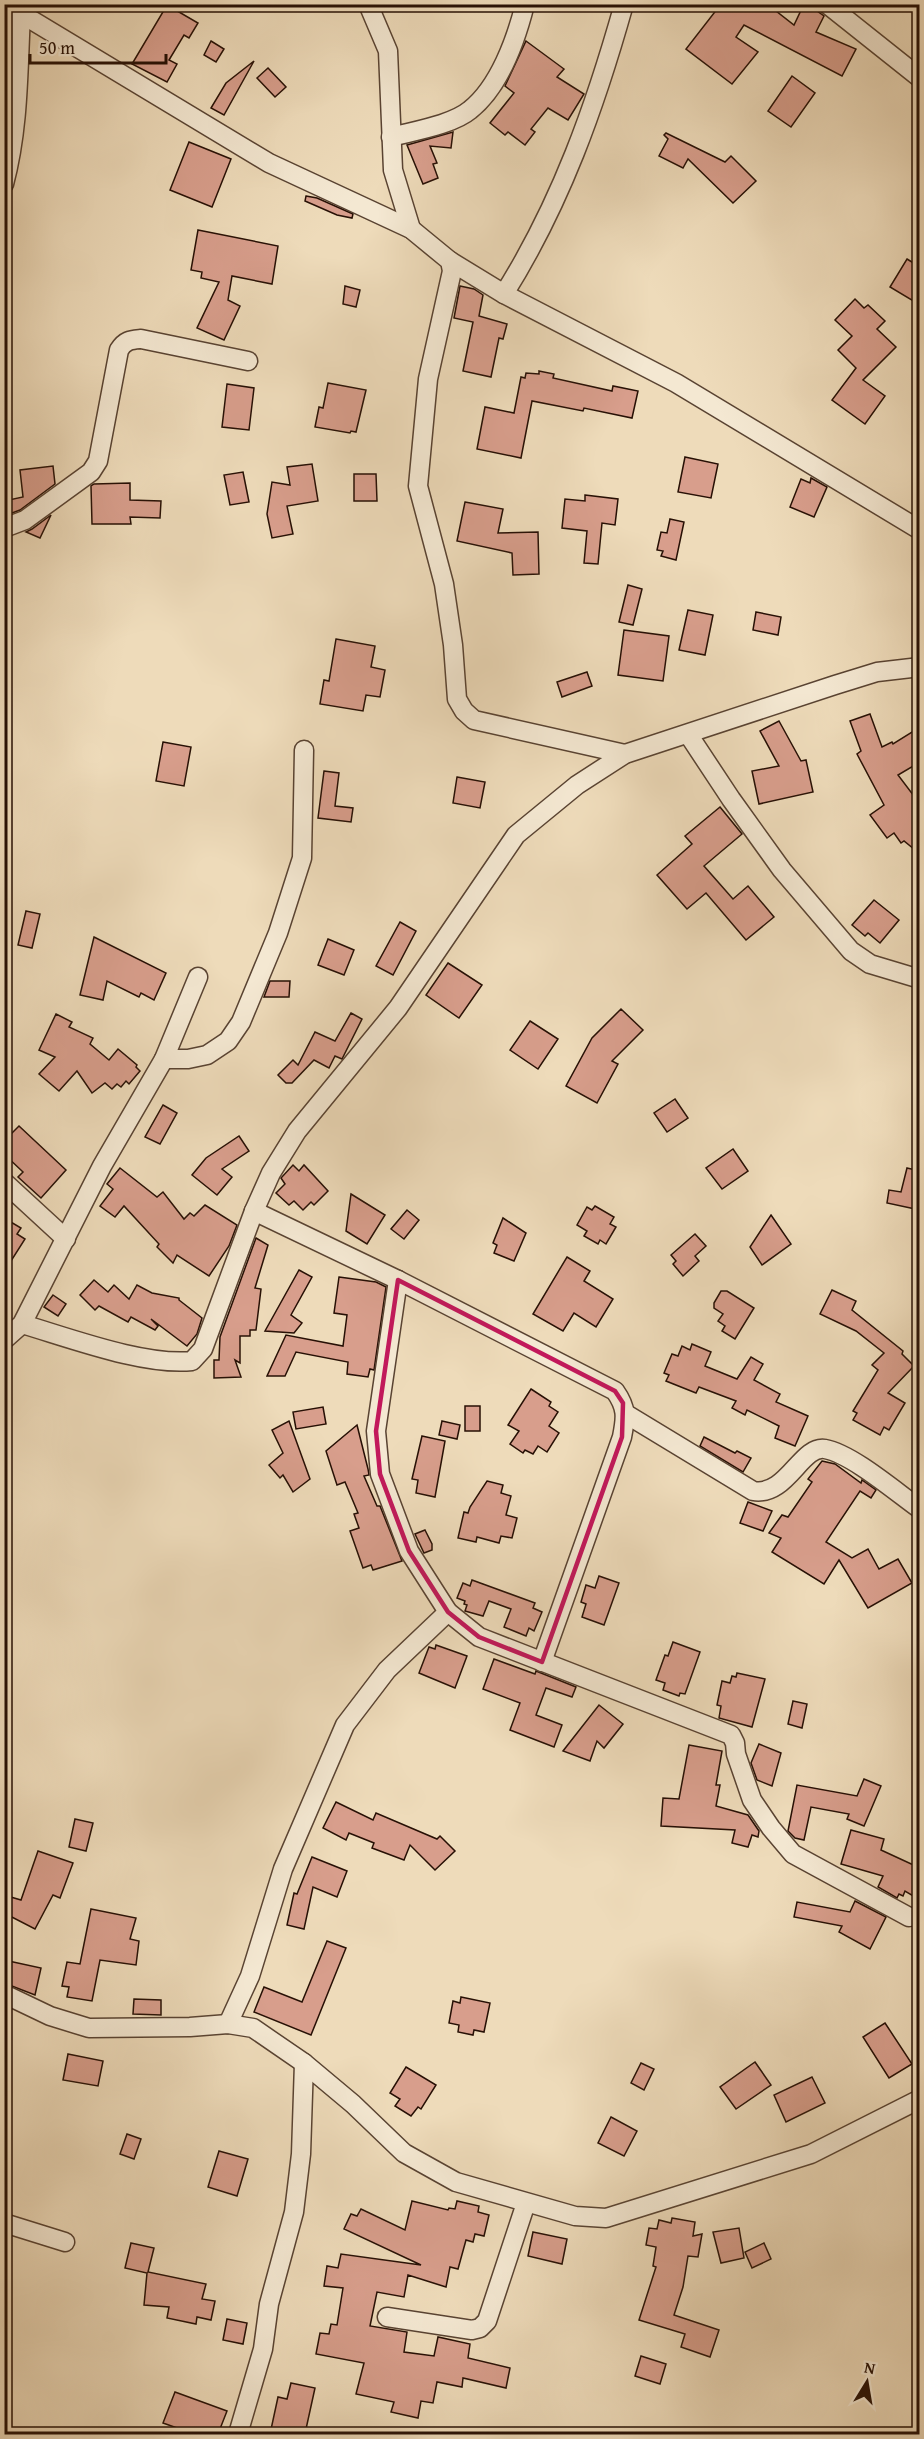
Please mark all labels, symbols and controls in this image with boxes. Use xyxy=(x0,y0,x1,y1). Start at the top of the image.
scale bar xyxy=(30,27,166,65)
text: 50 m xyxy=(39,34,75,61)
north arrow xyxy=(837,2352,897,2412)
text: N xyxy=(862,2354,878,2380)

